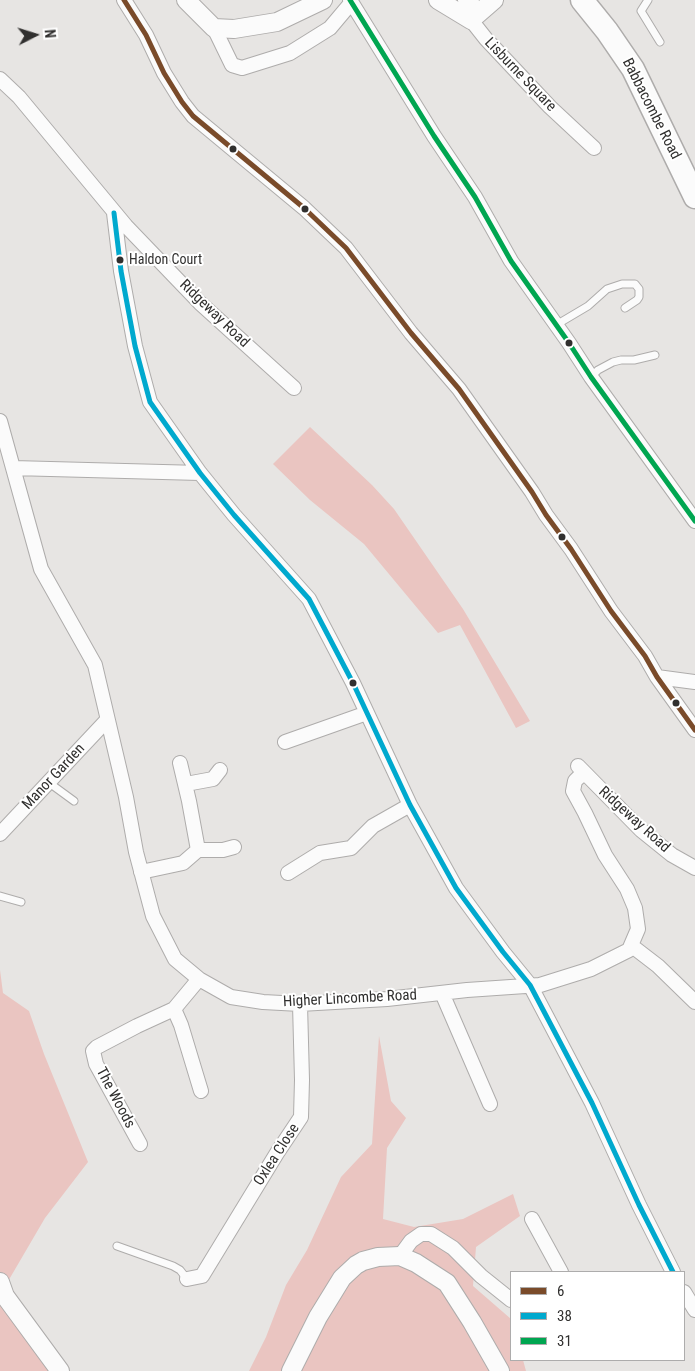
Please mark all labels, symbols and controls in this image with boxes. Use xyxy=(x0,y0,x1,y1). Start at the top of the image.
north arrow xyxy=(10,10,60,60)
text: N xyxy=(42,29,58,39)
street label: Lisburne Square xyxy=(480,34,560,116)
street label: Babbacombe Road xyxy=(618,55,684,163)
unlabelled marker xyxy=(228,144,238,154)
unlabelled marker xyxy=(300,204,310,214)
place label: Haldon Court xyxy=(129,252,202,268)
marker: Haldon Court xyxy=(115,255,125,265)
street label: Ridgeway Road xyxy=(175,276,253,352)
unlabelled marker xyxy=(564,338,574,348)
unlabelled marker xyxy=(557,532,567,542)
unlabelled marker xyxy=(348,678,358,688)
unlabelled marker xyxy=(671,698,681,708)
street label: Manor Garden xyxy=(19,740,89,814)
street label: Ridgeway Road xyxy=(595,783,673,857)
street label: Higher Lincombe Road xyxy=(283,987,417,1011)
street label: The Woods xyxy=(92,1065,138,1131)
street label: Oxlea Close xyxy=(250,1121,304,1189)
legend xyxy=(510,1271,685,1361)
text: 6 xyxy=(557,1282,564,1300)
text: 38 xyxy=(557,1307,572,1325)
text: 31 xyxy=(557,1332,572,1350)

